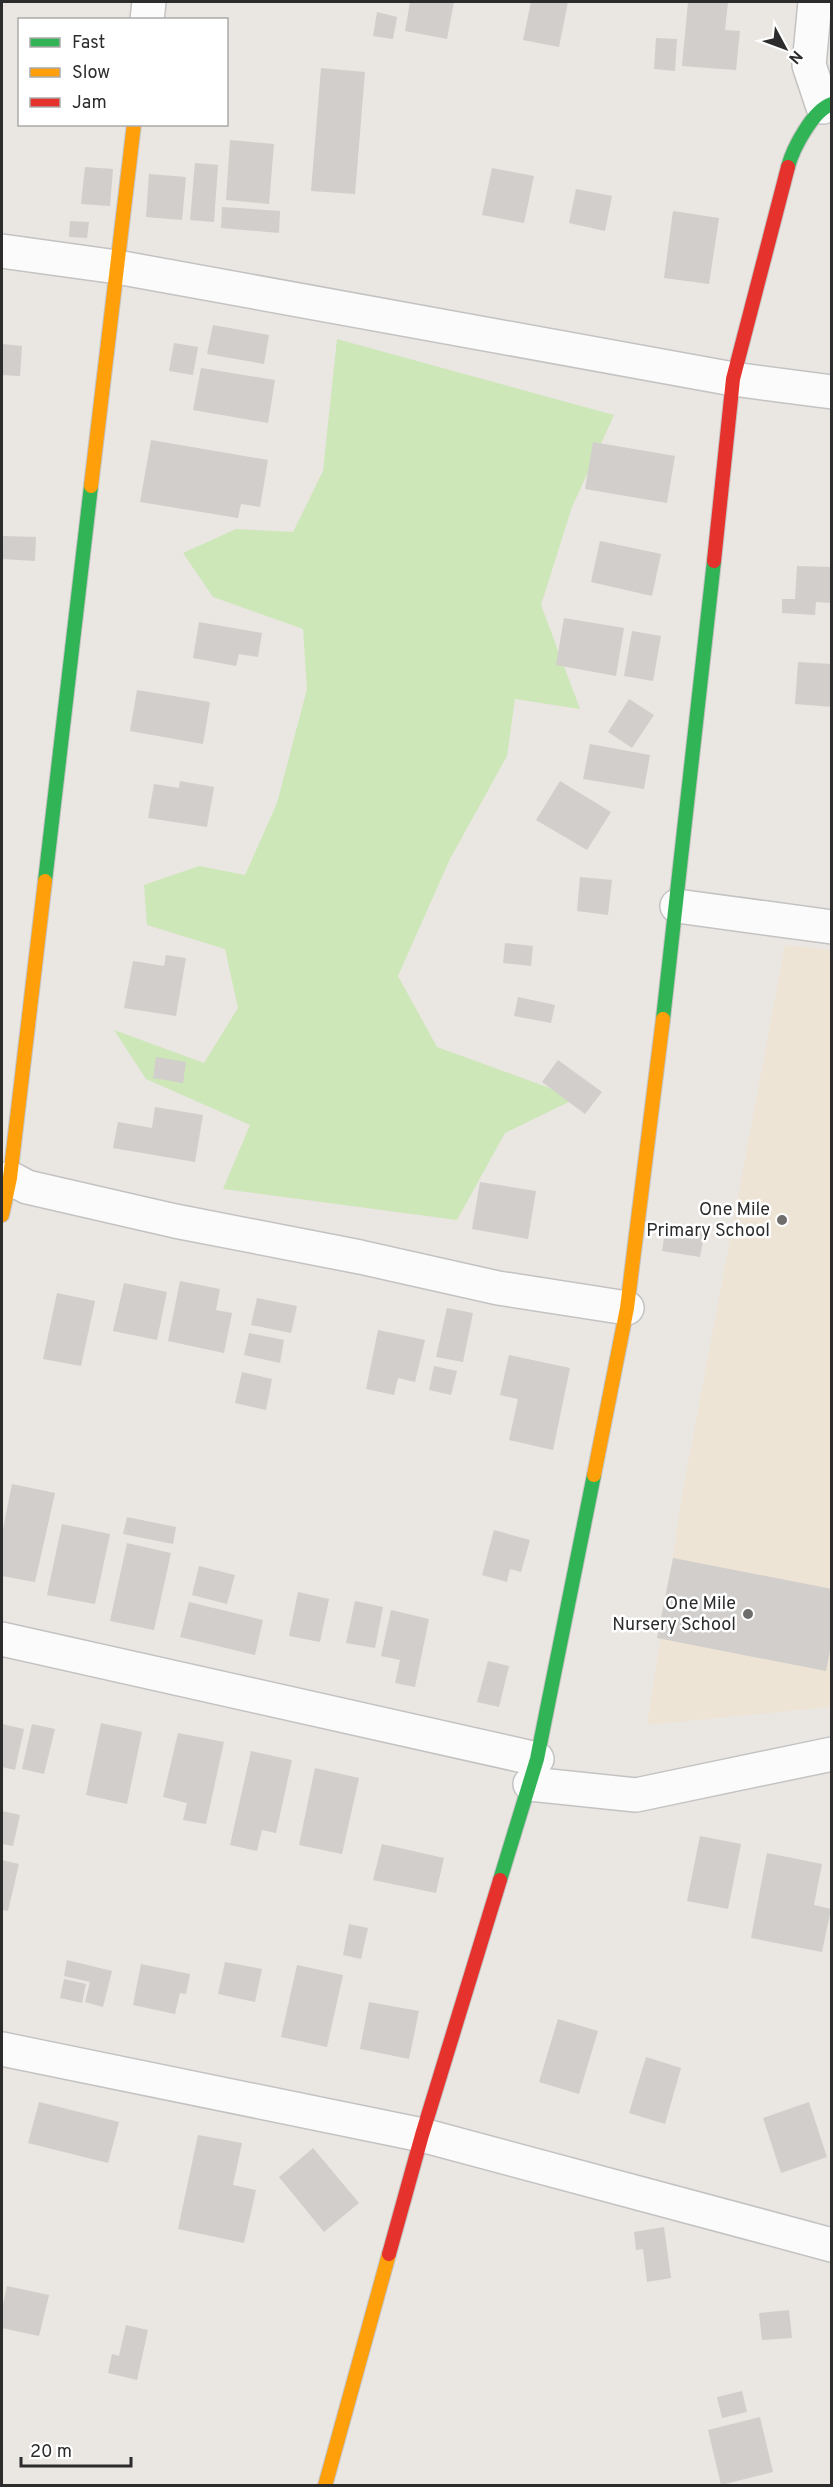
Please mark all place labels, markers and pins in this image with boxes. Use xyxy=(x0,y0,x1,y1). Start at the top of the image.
place label: One Mile Primary School xyxy=(646,1199,770,1243)
marker: One Mile Primary School xyxy=(775,1213,789,1227)
place label: One Mile Nursery School xyxy=(612,1593,736,1637)
marker: One Mile Nursery School xyxy=(741,1607,755,1621)

